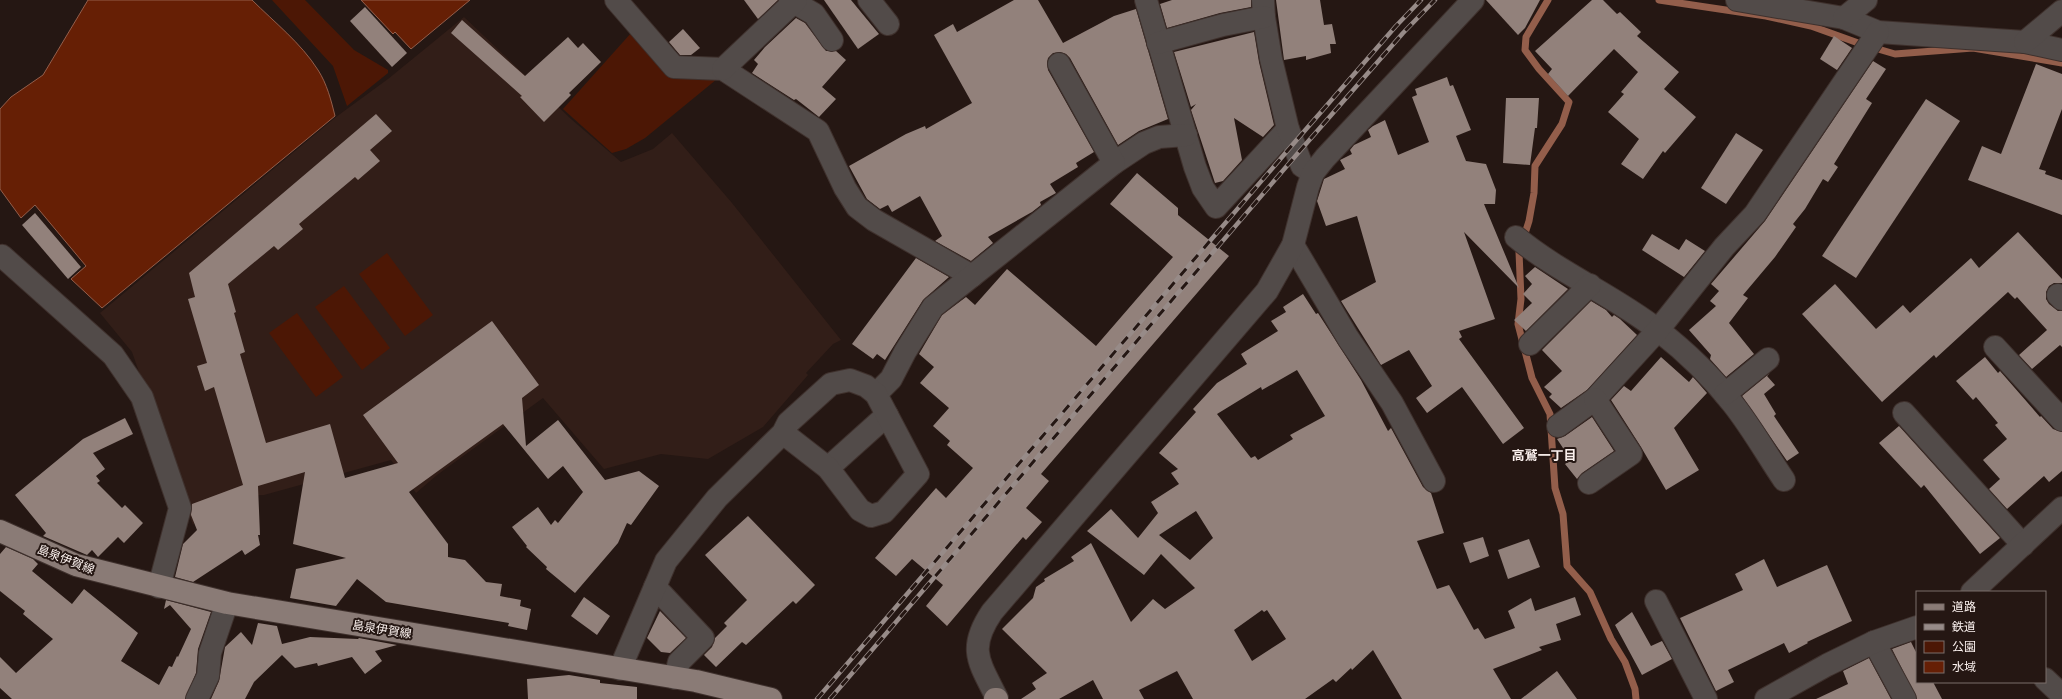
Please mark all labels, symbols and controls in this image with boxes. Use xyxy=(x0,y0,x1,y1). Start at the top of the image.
district label: 高鷲一丁目 xyxy=(1511,447,1577,463)
street label: 島泉伊賀線 xyxy=(35,541,97,577)
legend xyxy=(1916,591,2046,683)
text: 道路 xyxy=(1952,599,1976,614)
street label: 島泉伊賀線 xyxy=(351,617,413,641)
text: 鉄道 xyxy=(1952,619,1976,634)
text: 公園 xyxy=(1952,639,1976,654)
text: 水域 xyxy=(1952,659,1976,674)

